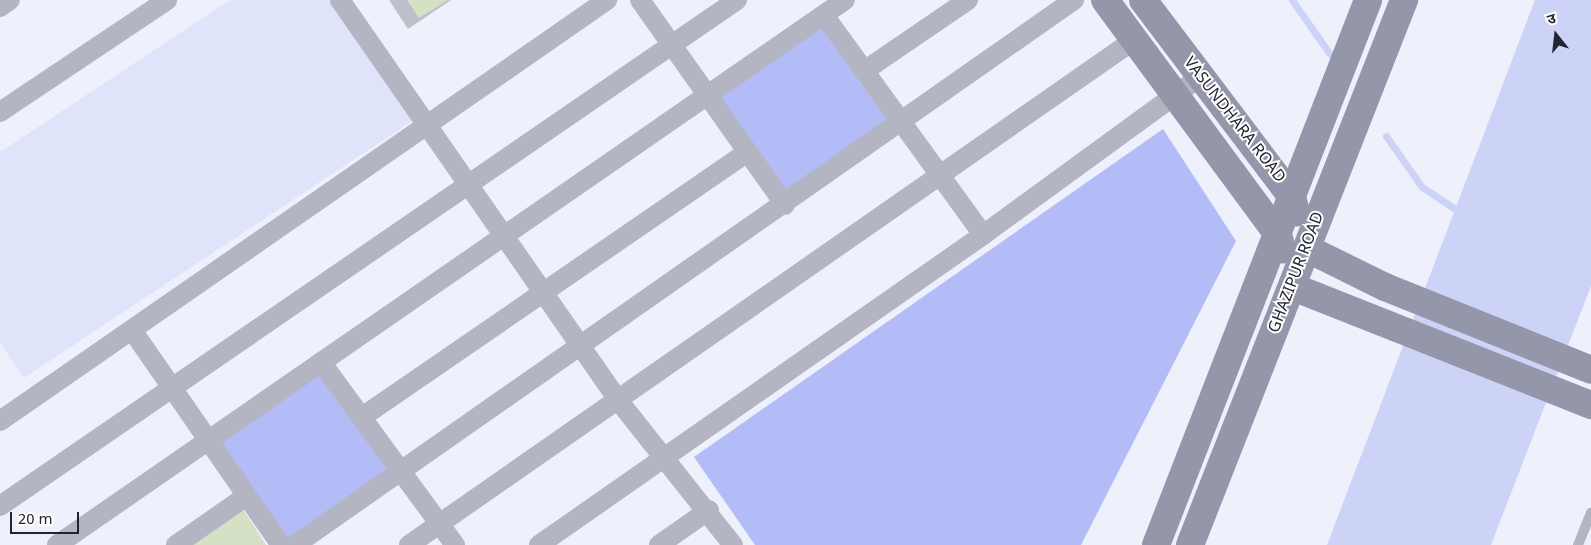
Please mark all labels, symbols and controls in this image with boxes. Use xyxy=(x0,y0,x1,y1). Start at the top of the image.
north arrow xyxy=(1531,10,1581,60)
text: उ xyxy=(1545,10,1558,30)
street label: VASUNDHARA ROAD xyxy=(1178,54,1288,188)
street label: GHAZIPUR ROAD xyxy=(1266,210,1330,336)
scale bar xyxy=(12,502,81,534)
text: 20 m xyxy=(18,511,52,530)

